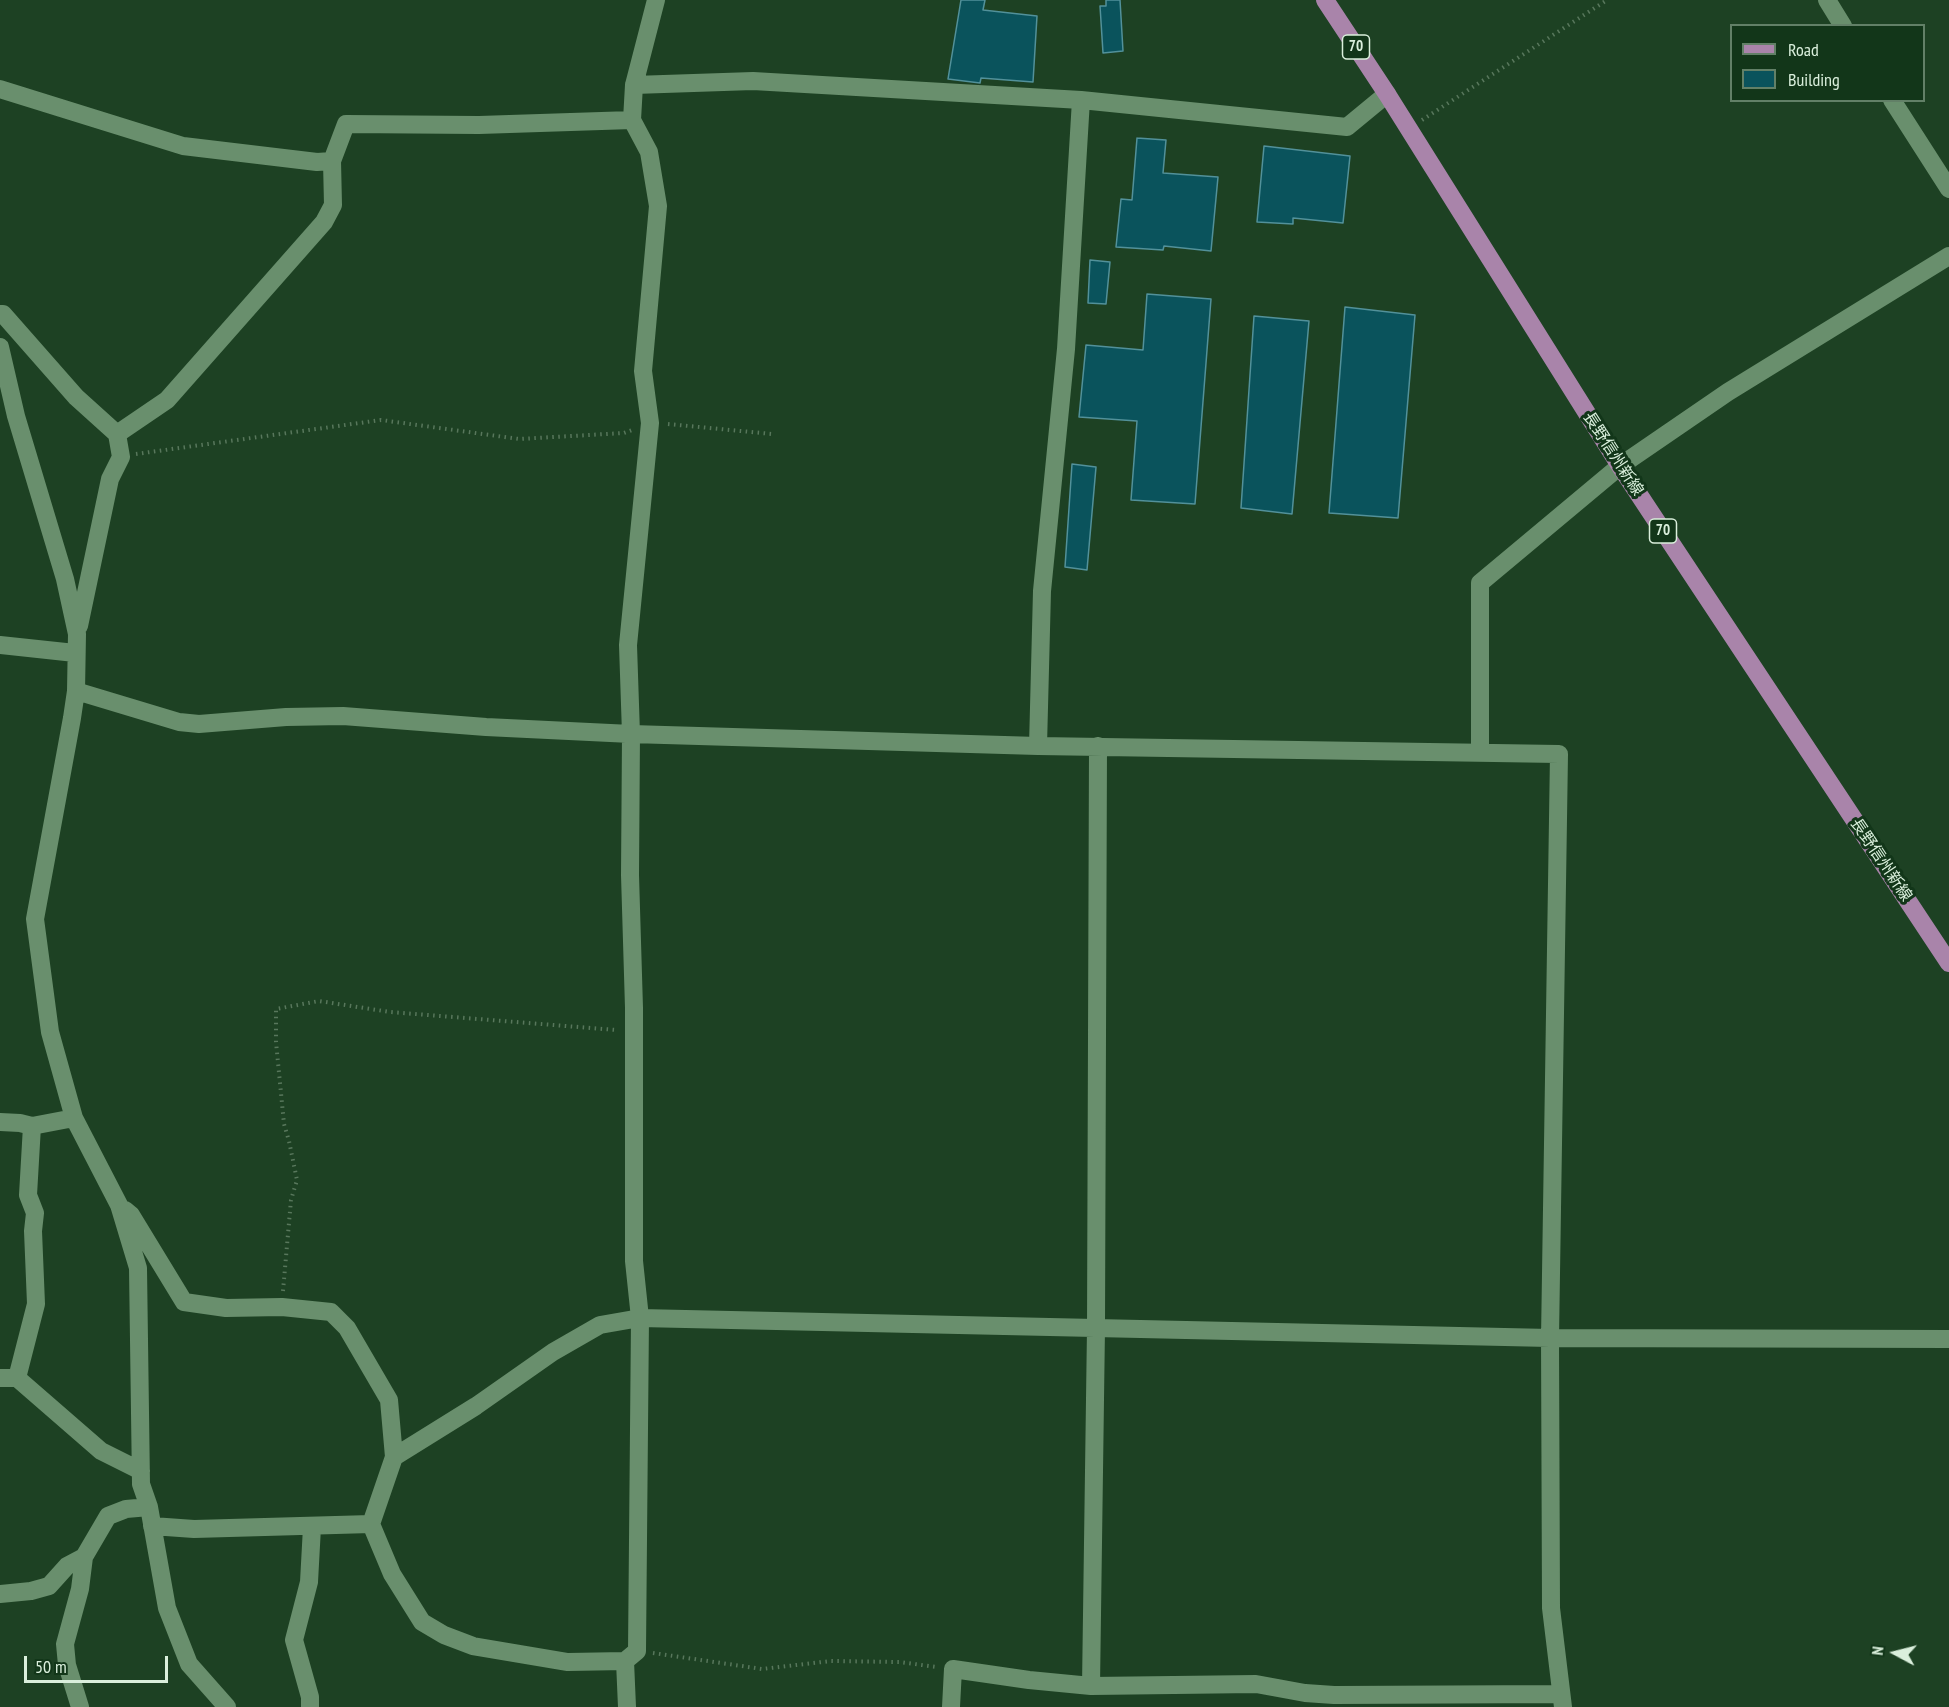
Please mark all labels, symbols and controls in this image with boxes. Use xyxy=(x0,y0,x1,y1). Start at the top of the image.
legend xyxy=(1730,24,1925,102)
road number: 70 xyxy=(1342,35,1370,59)
text: Road xyxy=(1788,38,1819,61)
text: Building xyxy=(1788,68,1840,91)
street label: 長野信州新線 xyxy=(1579,409,1647,499)
road number: 70 xyxy=(1650,519,1676,543)
street label: 長野信州新線 xyxy=(1846,815,1916,905)
north arrow xyxy=(1865,1623,1925,1683)
scale bar xyxy=(27,1644,171,1682)
text: N xyxy=(1867,1645,1888,1656)
text: 50 m xyxy=(35,1655,67,1678)

